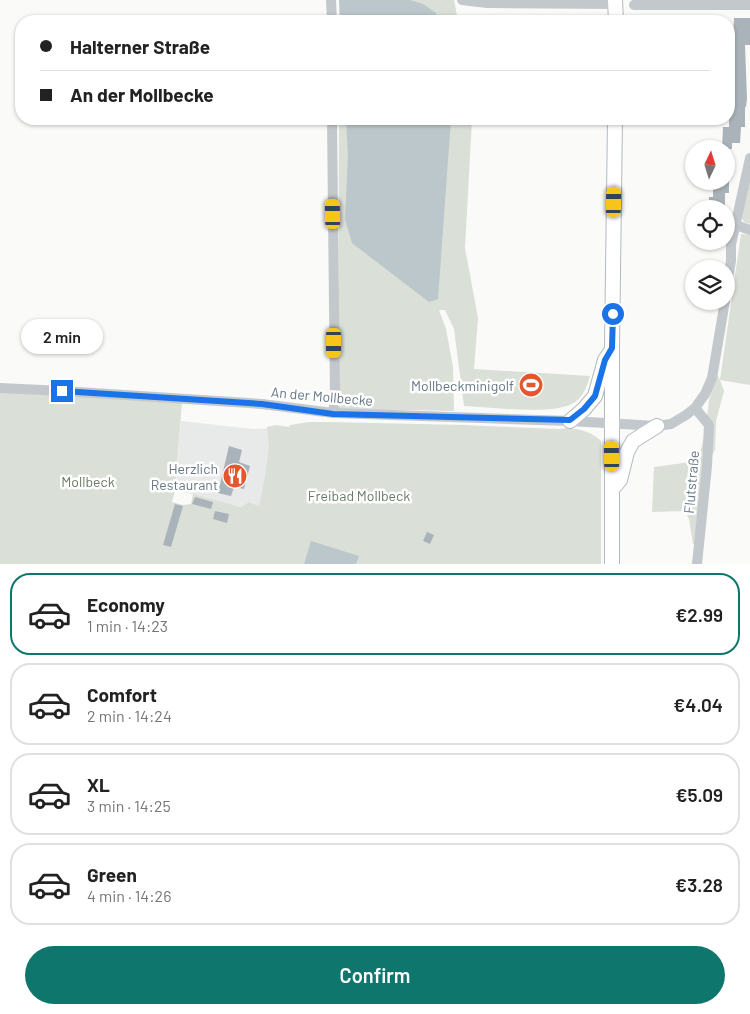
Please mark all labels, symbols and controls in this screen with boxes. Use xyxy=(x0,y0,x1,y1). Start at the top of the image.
text: Halterner Straße xyxy=(70,35,210,58)
text: An der Mollbecke xyxy=(70,83,214,106)
north arrow xyxy=(685,140,735,190)
map controls xyxy=(685,140,735,310)
car xyxy=(606,187,621,217)
car xyxy=(325,199,340,229)
button: locate xyxy=(685,200,735,250)
button: layers xyxy=(685,260,735,310)
route start xyxy=(602,303,624,325)
callout: 2 min xyxy=(21,318,103,354)
text: 2 min xyxy=(43,327,81,346)
car xyxy=(326,328,341,358)
sports icon: Mollbeckminigolf xyxy=(518,372,544,398)
place label: Mollbeckminigolf xyxy=(411,377,514,394)
route end xyxy=(51,380,73,402)
street label: An der Mollbecke xyxy=(270,383,374,409)
car xyxy=(604,441,619,471)
street label: Flutstraße xyxy=(680,450,702,514)
place label: Herzlich Restaurant xyxy=(151,460,218,493)
restaurant icon: Herzlich Restaurant xyxy=(222,463,248,489)
park label: Mollbeck xyxy=(61,473,115,490)
park label: Freibad Mollbeck xyxy=(308,487,410,504)
icon: car xyxy=(27,592,72,637)
text: Economy xyxy=(87,593,165,616)
text: €2.99 xyxy=(675,603,723,626)
text: 1 min · 14:23 xyxy=(87,616,168,635)
icon: car xyxy=(27,682,72,727)
text: Comfort xyxy=(87,683,157,706)
text: €4.04 xyxy=(673,693,723,716)
text: 2 min · 14:24 xyxy=(87,706,172,725)
icon: car xyxy=(27,772,72,817)
text: XL xyxy=(87,773,110,796)
text: €5.09 xyxy=(675,783,723,806)
text: 3 min · 14:25 xyxy=(87,796,171,815)
icon: car xyxy=(27,862,72,907)
text: Green xyxy=(87,863,137,886)
text: €3.28 xyxy=(675,873,723,896)
text: 4 min · 14:26 xyxy=(87,886,171,905)
button: Confirm xyxy=(25,946,725,1004)

